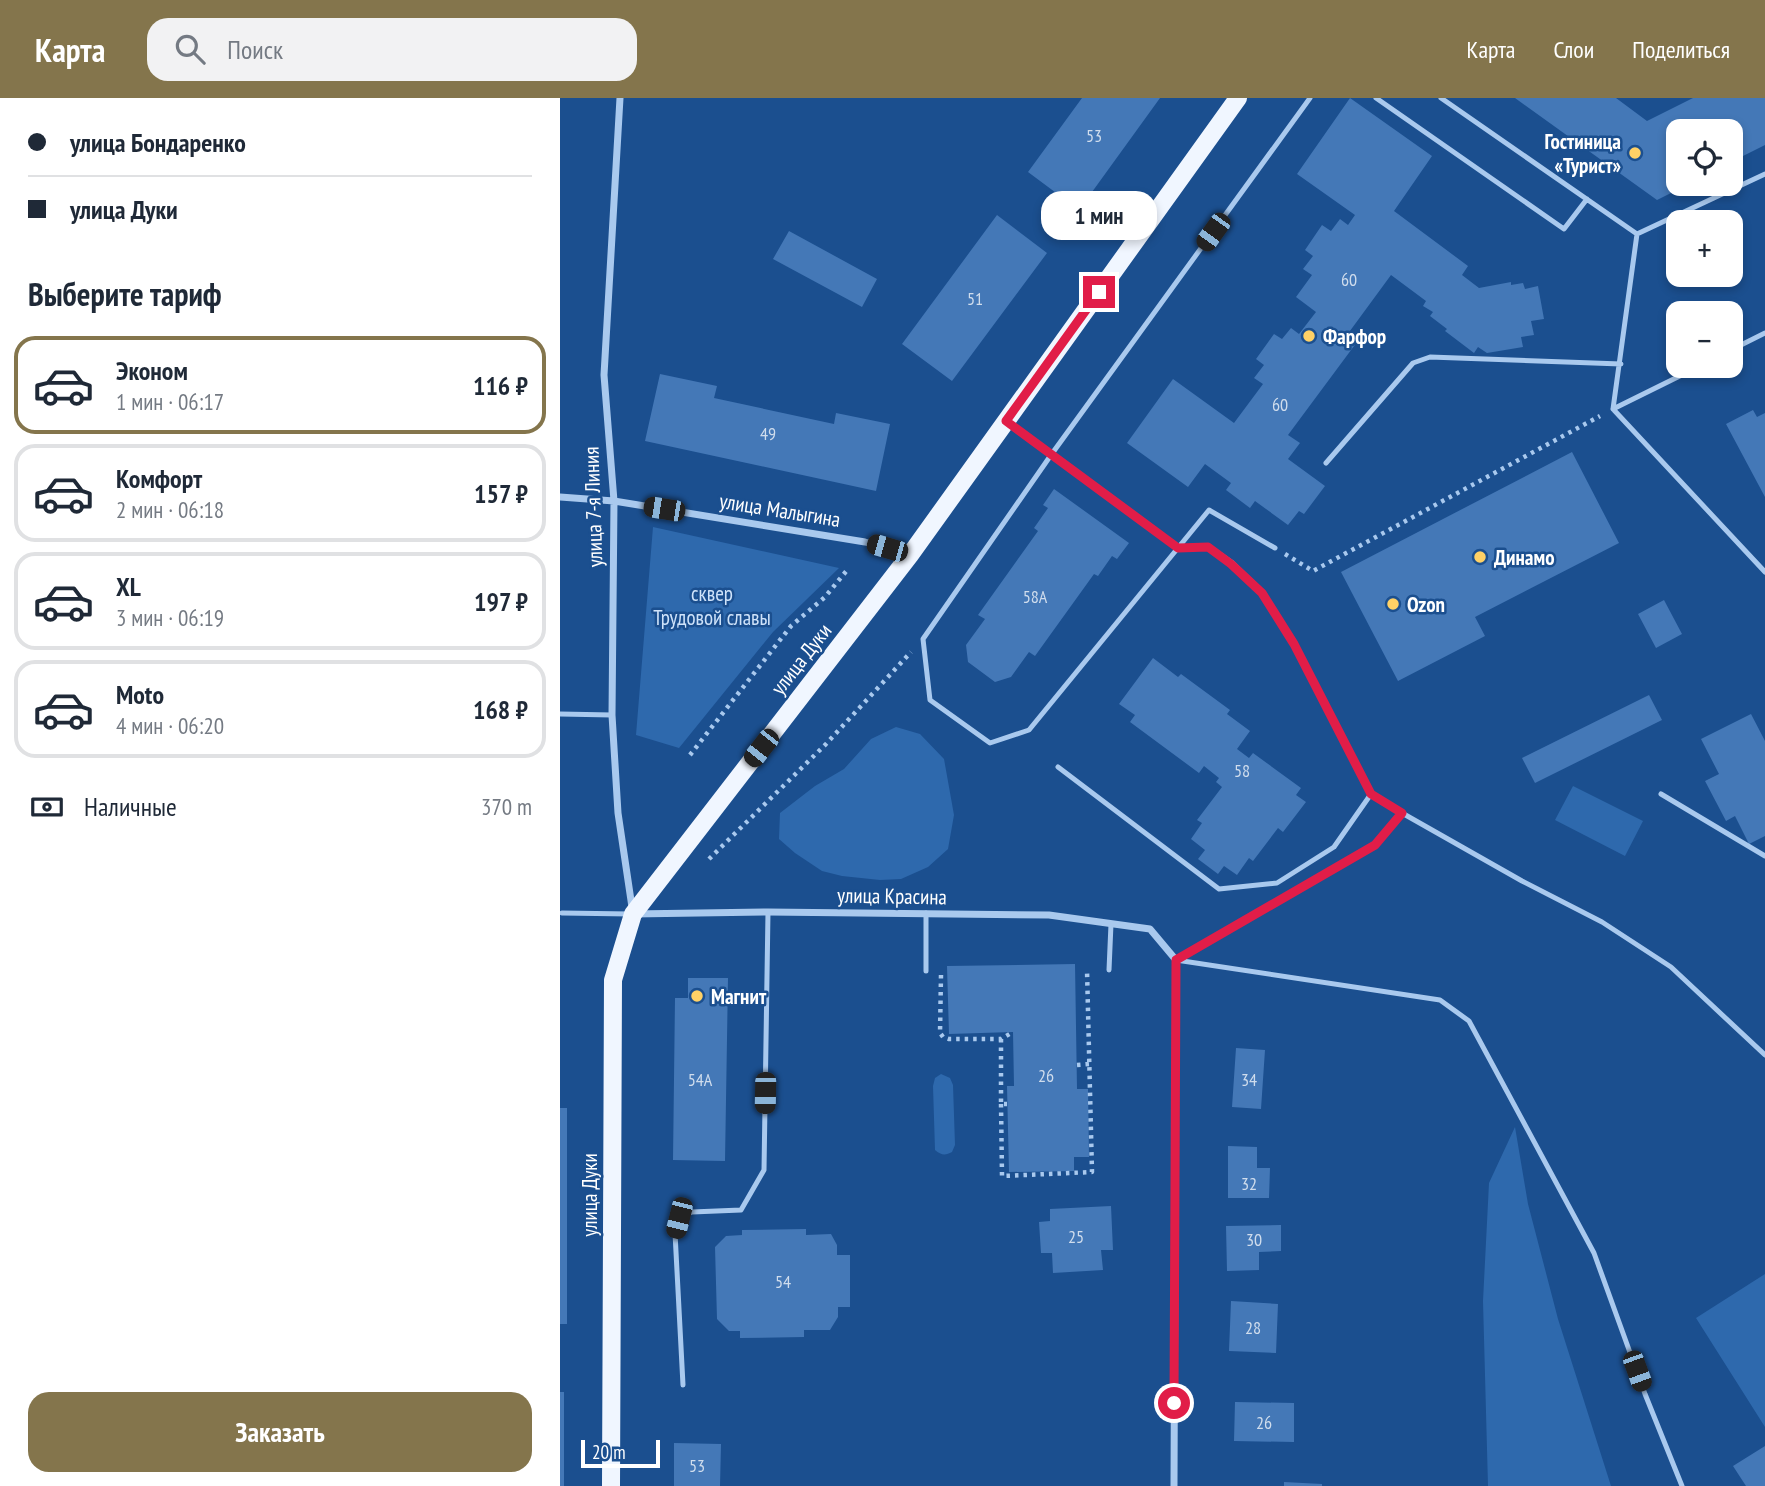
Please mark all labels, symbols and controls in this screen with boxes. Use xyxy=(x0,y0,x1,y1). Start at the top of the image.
search box xyxy=(147,18,637,81)
text: Карта xyxy=(35,28,105,71)
icon: search xyxy=(171,30,209,68)
text: Поиск xyxy=(227,33,283,66)
text: Карта xyxy=(1467,34,1515,65)
text: Слои xyxy=(1553,34,1594,65)
text: Поделиться xyxy=(1632,34,1730,65)
map controls xyxy=(1666,119,1743,378)
button: locate xyxy=(1666,119,1743,196)
house number: 53 xyxy=(1086,124,1102,147)
text: улица Бондаренко xyxy=(70,126,246,159)
place label: Гостиница «Турист» xyxy=(1545,128,1621,179)
marker: Гостиница «Турист» xyxy=(1627,145,1643,161)
callout: 1 мин xyxy=(1041,190,1157,240)
text: улица Дуки xyxy=(70,193,178,226)
text: 1 мин xyxy=(1074,201,1124,230)
car xyxy=(1193,209,1234,255)
button: + xyxy=(1666,210,1743,287)
house number: 60 xyxy=(1341,268,1357,291)
text: Выберите тариф xyxy=(28,273,222,315)
route end xyxy=(1083,276,1115,308)
house number: 51 xyxy=(967,287,983,310)
button: − xyxy=(1666,301,1743,378)
place label: Фарфор xyxy=(1323,323,1386,350)
marker: Фарфор xyxy=(1301,328,1317,344)
icon: car xyxy=(32,354,95,417)
text: Эконом xyxy=(116,354,188,387)
text: 116 ₽ xyxy=(473,369,528,402)
text: 1 мин · 06:17 xyxy=(116,387,224,416)
house number: 60 xyxy=(1272,393,1288,416)
house number: 49 xyxy=(760,422,776,445)
street label: улица 7-я Линия xyxy=(577,446,609,568)
icon: car xyxy=(32,462,95,525)
text: Комфорт xyxy=(116,462,202,495)
text: 157 ₽ xyxy=(474,477,528,510)
street label: улица Малыгина xyxy=(718,487,842,533)
text: 2 мин · 06:18 xyxy=(116,495,224,524)
car xyxy=(642,495,687,523)
car xyxy=(864,532,911,564)
place label: Динамо xyxy=(1494,544,1555,571)
marker: Динамо xyxy=(1472,549,1488,565)
icon: car xyxy=(32,570,95,633)
text: XL xyxy=(116,570,141,603)
park label: сквер Трудовой славы xyxy=(653,580,771,631)
text: 197 ₽ xyxy=(474,585,528,618)
house number: 58А xyxy=(1023,585,1048,608)
place label: Ozon xyxy=(1407,591,1445,618)
marker: Ozon xyxy=(1385,596,1401,612)
text: 3 мин · 06:19 xyxy=(116,603,224,632)
street label: улица Дуки xyxy=(765,618,837,700)
icon: car xyxy=(32,678,95,741)
text: Moto xyxy=(116,678,164,711)
text: 168 ₽ xyxy=(473,693,528,726)
text: 4 мин · 06:20 xyxy=(116,711,224,740)
car xyxy=(740,725,783,771)
house number: 58 xyxy=(1234,759,1250,782)
icon: cash xyxy=(28,788,66,826)
text: Наличные xyxy=(84,790,177,823)
text: 370 m xyxy=(481,792,532,821)
street label: улица Красина xyxy=(837,882,947,910)
place label: Магнит xyxy=(711,983,767,1010)
marker: Магнит xyxy=(689,988,705,1004)
house number: 26 xyxy=(1038,1064,1054,1087)
house number: 54А xyxy=(688,1068,713,1091)
house number: 34 xyxy=(1241,1068,1257,1091)
car xyxy=(755,1072,776,1114)
street label: улица Дуки xyxy=(576,1153,603,1237)
house number: 32 xyxy=(1241,1172,1257,1195)
car xyxy=(664,1195,695,1241)
house number: 25 xyxy=(1068,1225,1084,1248)
house number: 30 xyxy=(1246,1228,1262,1251)
house number: 54 xyxy=(775,1270,791,1293)
house number: 28 xyxy=(1245,1316,1261,1339)
car xyxy=(1620,1348,1655,1394)
route start xyxy=(1158,1387,1190,1419)
button: Заказать xyxy=(28,1392,532,1472)
house number: 26 xyxy=(1256,1411,1272,1434)
scale bar xyxy=(581,1437,660,1469)
text: 20 m xyxy=(592,1440,626,1464)
house number: 53 xyxy=(689,1454,705,1477)

